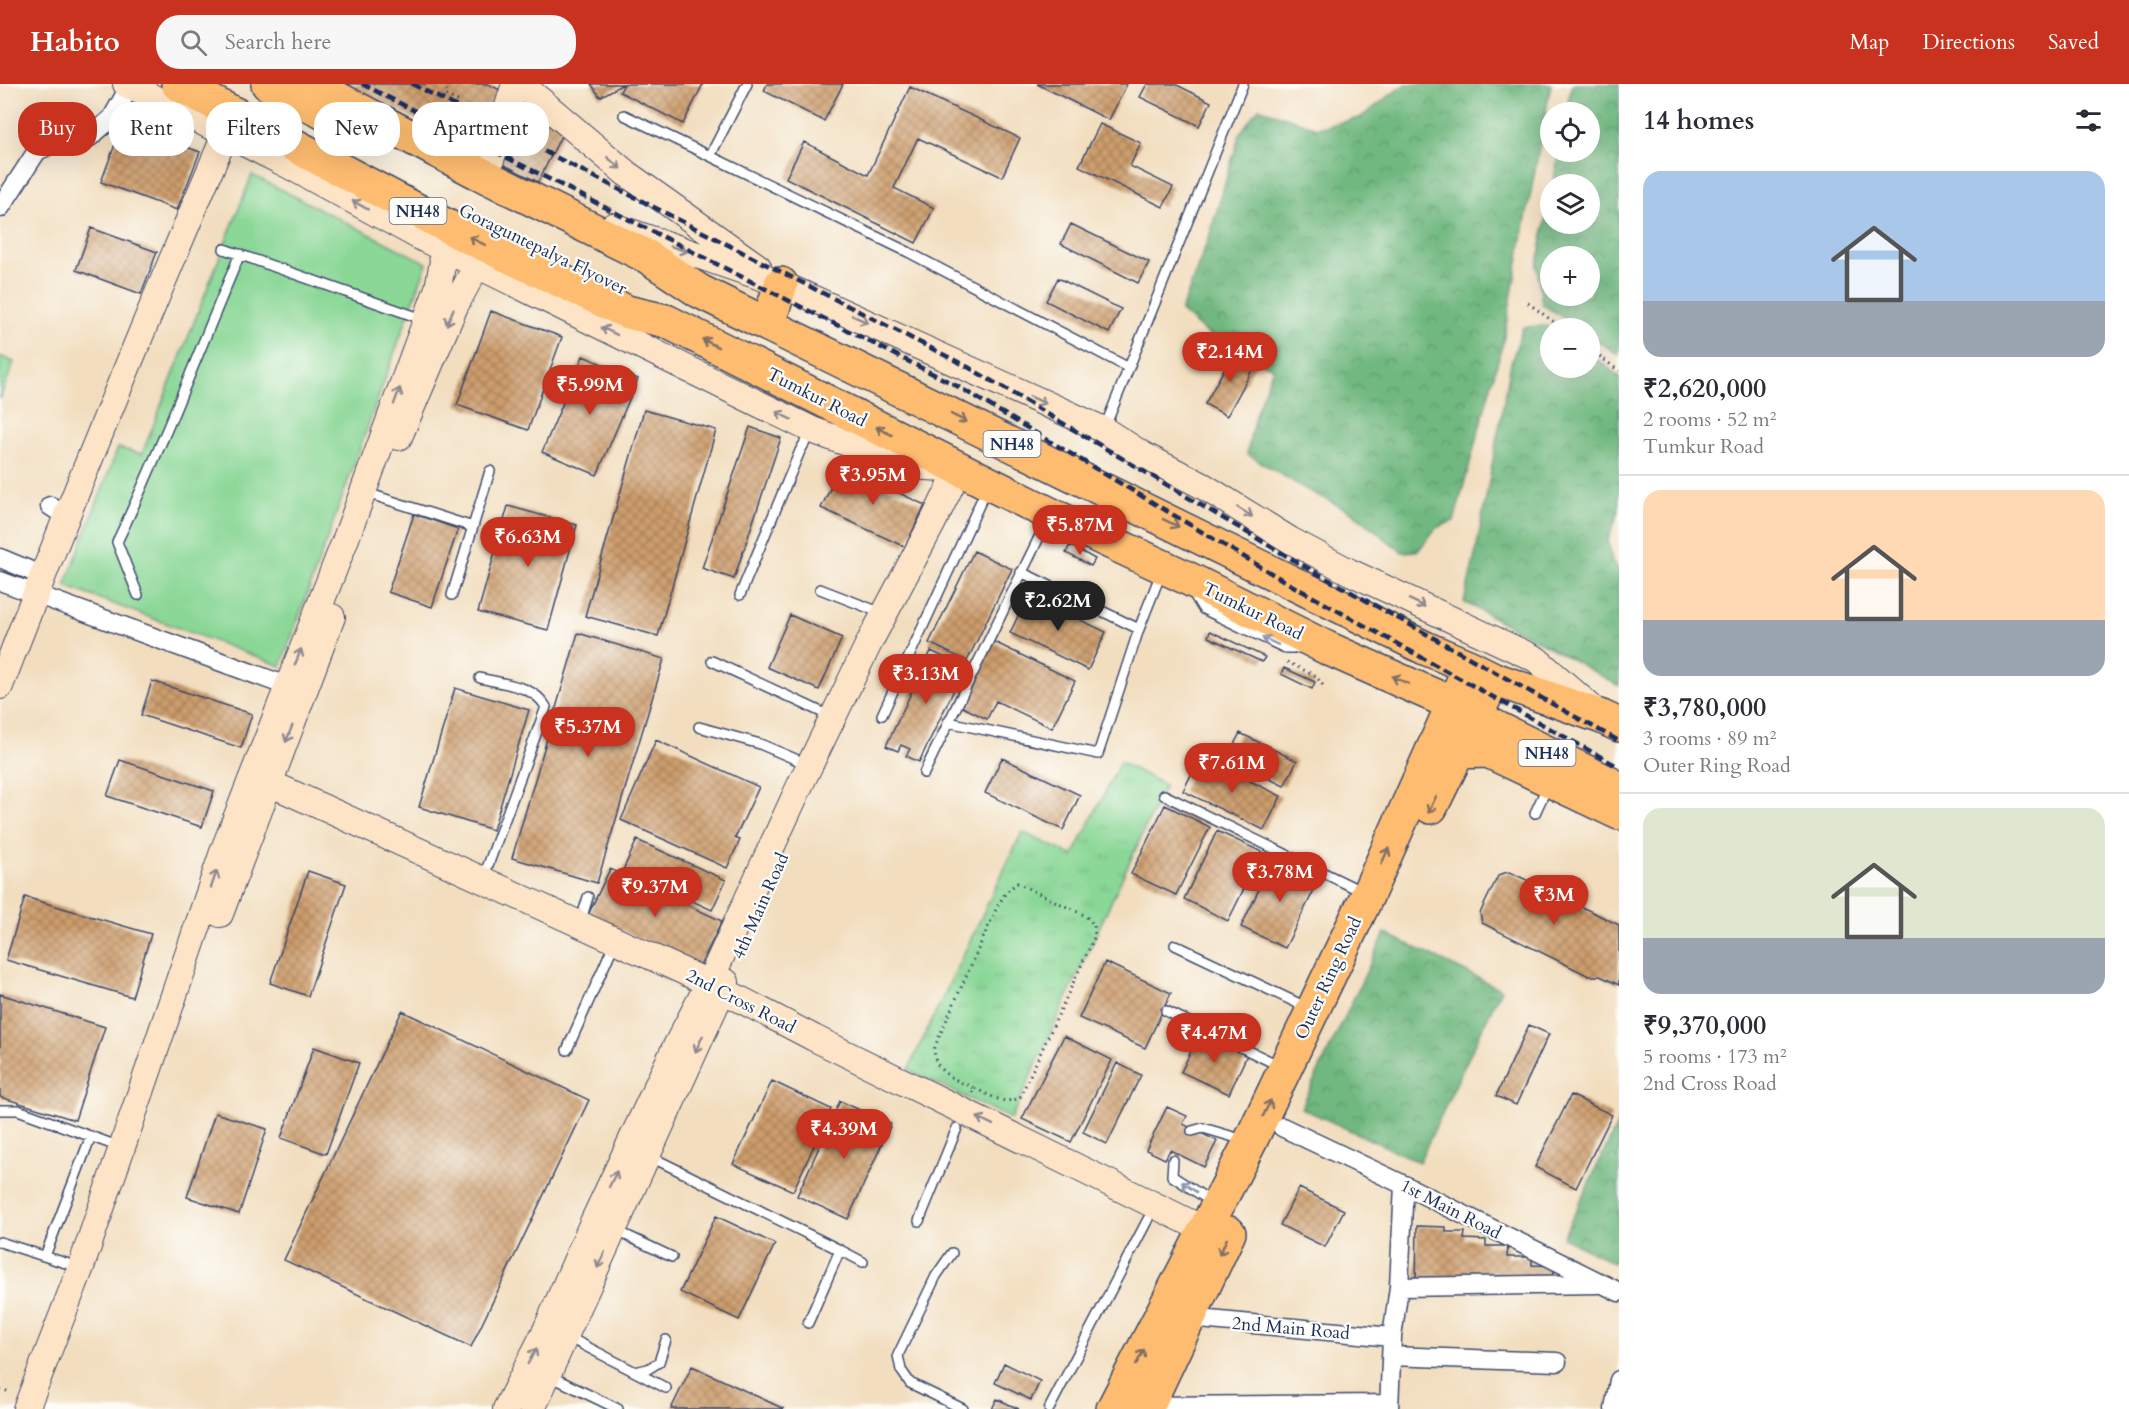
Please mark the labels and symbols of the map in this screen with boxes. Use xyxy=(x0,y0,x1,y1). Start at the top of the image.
one-way arrow xyxy=(606,156,622,169)
road number: NH48 xyxy=(390,198,446,224)
street label: Goraguntepalya Flyover xyxy=(454,198,632,301)
one-way arrow xyxy=(352,199,370,210)
one-way arrow xyxy=(469,235,487,246)
one-way arrow xyxy=(669,244,688,255)
one-way arrow xyxy=(444,308,455,326)
one-way arrow xyxy=(851,314,869,326)
one-way arrow xyxy=(601,325,618,337)
pin: ₹2.14M xyxy=(1181,332,1279,383)
one-way arrow xyxy=(701,337,719,348)
street label: Tumkur Road xyxy=(763,362,871,433)
pin: ₹5.99M xyxy=(541,365,639,416)
one-way arrow xyxy=(392,388,403,406)
one-way arrow xyxy=(1028,395,1046,406)
one-way arrow xyxy=(776,410,794,422)
one-way arrow xyxy=(949,413,967,424)
one-way arrow xyxy=(875,425,893,436)
road number: NH48 xyxy=(984,431,1040,457)
pin: ₹3.95M xyxy=(824,455,922,506)
pin: ₹5.87M xyxy=(1031,505,1129,556)
one-way arrow xyxy=(1236,507,1253,519)
pin: ₹6.63M xyxy=(479,517,577,568)
one-way arrow xyxy=(1162,518,1180,529)
street label: Tumkur Road xyxy=(1198,576,1308,647)
pin: ₹2.62M xyxy=(1009,581,1107,632)
one-way arrow xyxy=(1408,597,1426,609)
one-way arrow xyxy=(1261,634,1279,646)
one-way arrow xyxy=(294,649,305,667)
pin: ₹3.13M xyxy=(877,654,975,705)
one-way arrow xyxy=(1391,674,1409,685)
pin: ₹5.37M xyxy=(539,707,637,758)
one-way arrow xyxy=(283,724,294,743)
road number: NH48 xyxy=(1518,740,1576,766)
pin: ₹7.61M xyxy=(1183,743,1281,794)
one-way arrow xyxy=(1426,796,1438,814)
one-way arrow xyxy=(1380,847,1391,865)
street label: 4th Main Road xyxy=(726,849,795,963)
pin: ₹3.78M xyxy=(1231,852,1329,903)
pin: ₹9.37M xyxy=(606,867,704,918)
one-way arrow xyxy=(210,870,221,889)
pin: ₹3M xyxy=(1525,875,1583,926)
street label: Outer Ring Road xyxy=(1289,912,1368,1044)
street label: 2nd Cross Road xyxy=(681,963,800,1040)
pin: ₹4.47M xyxy=(1165,1013,1263,1064)
one-way arrow xyxy=(693,1034,704,1052)
one-way arrow xyxy=(1261,1100,1273,1118)
pin: ₹4.39M xyxy=(795,1109,893,1160)
one-way arrow xyxy=(976,1115,994,1127)
one-way arrow xyxy=(608,1171,620,1189)
street label: 1st Main Road xyxy=(1396,1173,1506,1246)
one-way arrow xyxy=(1181,1181,1197,1193)
one-way arrow xyxy=(1216,1237,1228,1255)
one-way arrow xyxy=(595,1250,607,1268)
street label: 2nd Main Road xyxy=(1231,1311,1351,1346)
one-way arrow xyxy=(527,1348,538,1366)
one-way arrow xyxy=(1135,1348,1147,1366)

